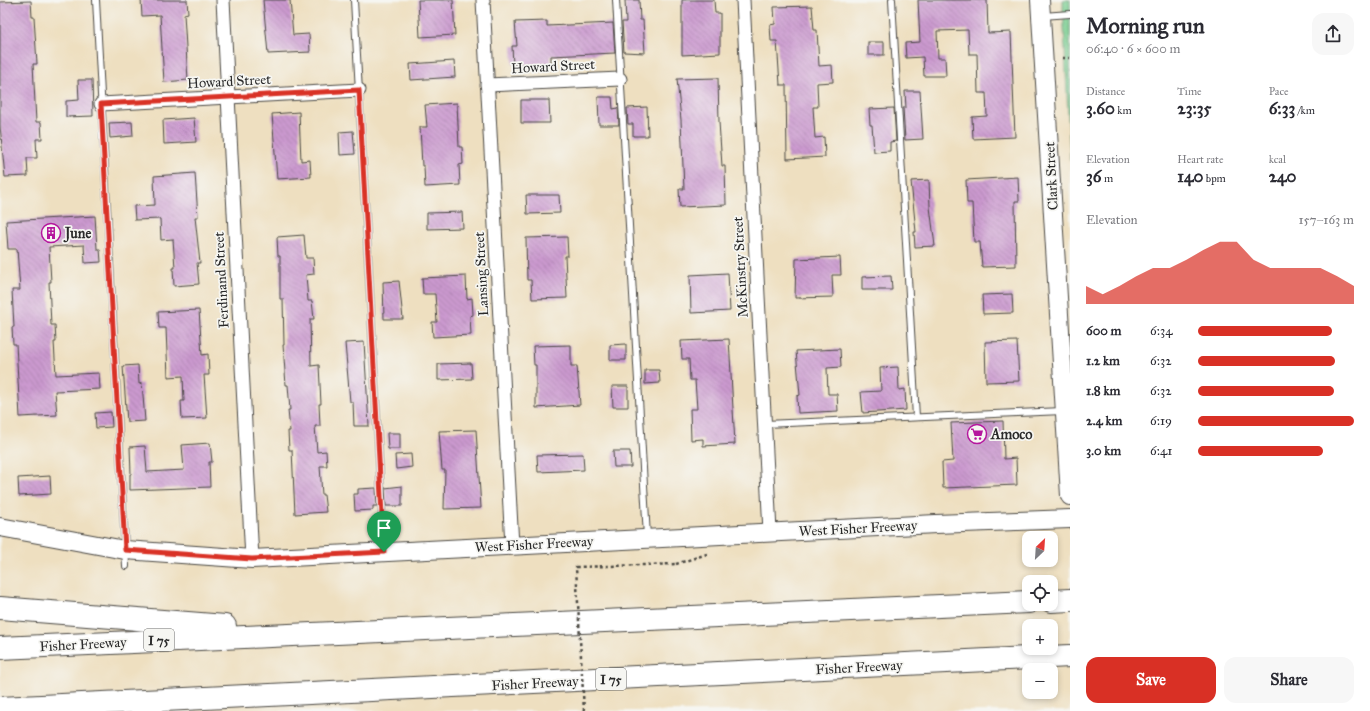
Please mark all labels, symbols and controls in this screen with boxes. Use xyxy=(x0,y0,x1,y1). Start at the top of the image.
text: Morning run xyxy=(1086,12,1205,39)
button: share xyxy=(1312,13,1354,55)
text: 06:40 · 6 × 600 m xyxy=(1086,41,1180,57)
street label: Howard Street xyxy=(511,56,595,77)
street label: Howard Street xyxy=(187,71,271,92)
text: Distance xyxy=(1086,85,1125,98)
text: Time xyxy=(1177,85,1202,98)
text: Pace xyxy=(1269,85,1289,98)
text: 3.60 xyxy=(1086,98,1115,119)
text: 23:35 xyxy=(1177,98,1212,119)
text: 6:33 xyxy=(1269,98,1295,119)
text: km xyxy=(1115,104,1132,117)
text: /km xyxy=(1295,104,1315,117)
street label: Clark Street xyxy=(1041,141,1062,211)
text: Elevation xyxy=(1086,153,1130,166)
text: Heart rate xyxy=(1177,153,1224,166)
text: kcal xyxy=(1269,153,1286,166)
text: 36 xyxy=(1086,166,1102,187)
text: 140 xyxy=(1177,166,1203,187)
text: 240 xyxy=(1269,166,1296,187)
text: m xyxy=(1102,172,1113,185)
text: bpm xyxy=(1203,172,1226,185)
text: Elevation xyxy=(1086,212,1138,228)
text: 157–163 m xyxy=(1298,212,1354,228)
street label: McKinstry Street xyxy=(729,216,752,318)
building icon: June xyxy=(40,222,62,244)
place label: June xyxy=(63,225,91,243)
street label: Ferdinand Street xyxy=(210,231,233,329)
street label: Lansing Street xyxy=(471,231,492,317)
text: 600 m xyxy=(1086,323,1122,339)
text: 6:34 xyxy=(1150,323,1172,339)
text: 1.2 km xyxy=(1086,353,1120,369)
text: 6:32 xyxy=(1150,353,1172,369)
text: 1.8 km xyxy=(1086,383,1121,399)
text: 6:32 xyxy=(1150,383,1172,399)
text: 2.4 km xyxy=(1086,413,1123,429)
text: 6:19 xyxy=(1150,413,1172,429)
supermarket icon: Amoco xyxy=(966,423,988,445)
place label: Amoco xyxy=(990,426,1032,443)
text: 3.0 km xyxy=(1086,443,1121,459)
text: 6:41 xyxy=(1150,443,1172,459)
pin xyxy=(367,511,401,552)
icon: arrive xyxy=(373,517,395,539)
street label: West Fisher Freeway xyxy=(798,517,918,540)
north arrow xyxy=(1022,531,1058,567)
map controls xyxy=(1022,531,1058,699)
street label: West Fisher Freeway xyxy=(474,533,594,556)
button: locate xyxy=(1022,575,1058,611)
button: + xyxy=(1022,619,1058,655)
road number: I 75 xyxy=(144,629,174,651)
street label: Fisher Freeway xyxy=(39,634,127,655)
street label: Fisher Freeway xyxy=(815,657,903,678)
button: Save xyxy=(1086,657,1216,703)
button: Share xyxy=(1224,657,1354,703)
button: − xyxy=(1022,663,1058,699)
road number: I 75 xyxy=(596,668,626,690)
street label: Fisher Freeway xyxy=(491,673,579,694)

